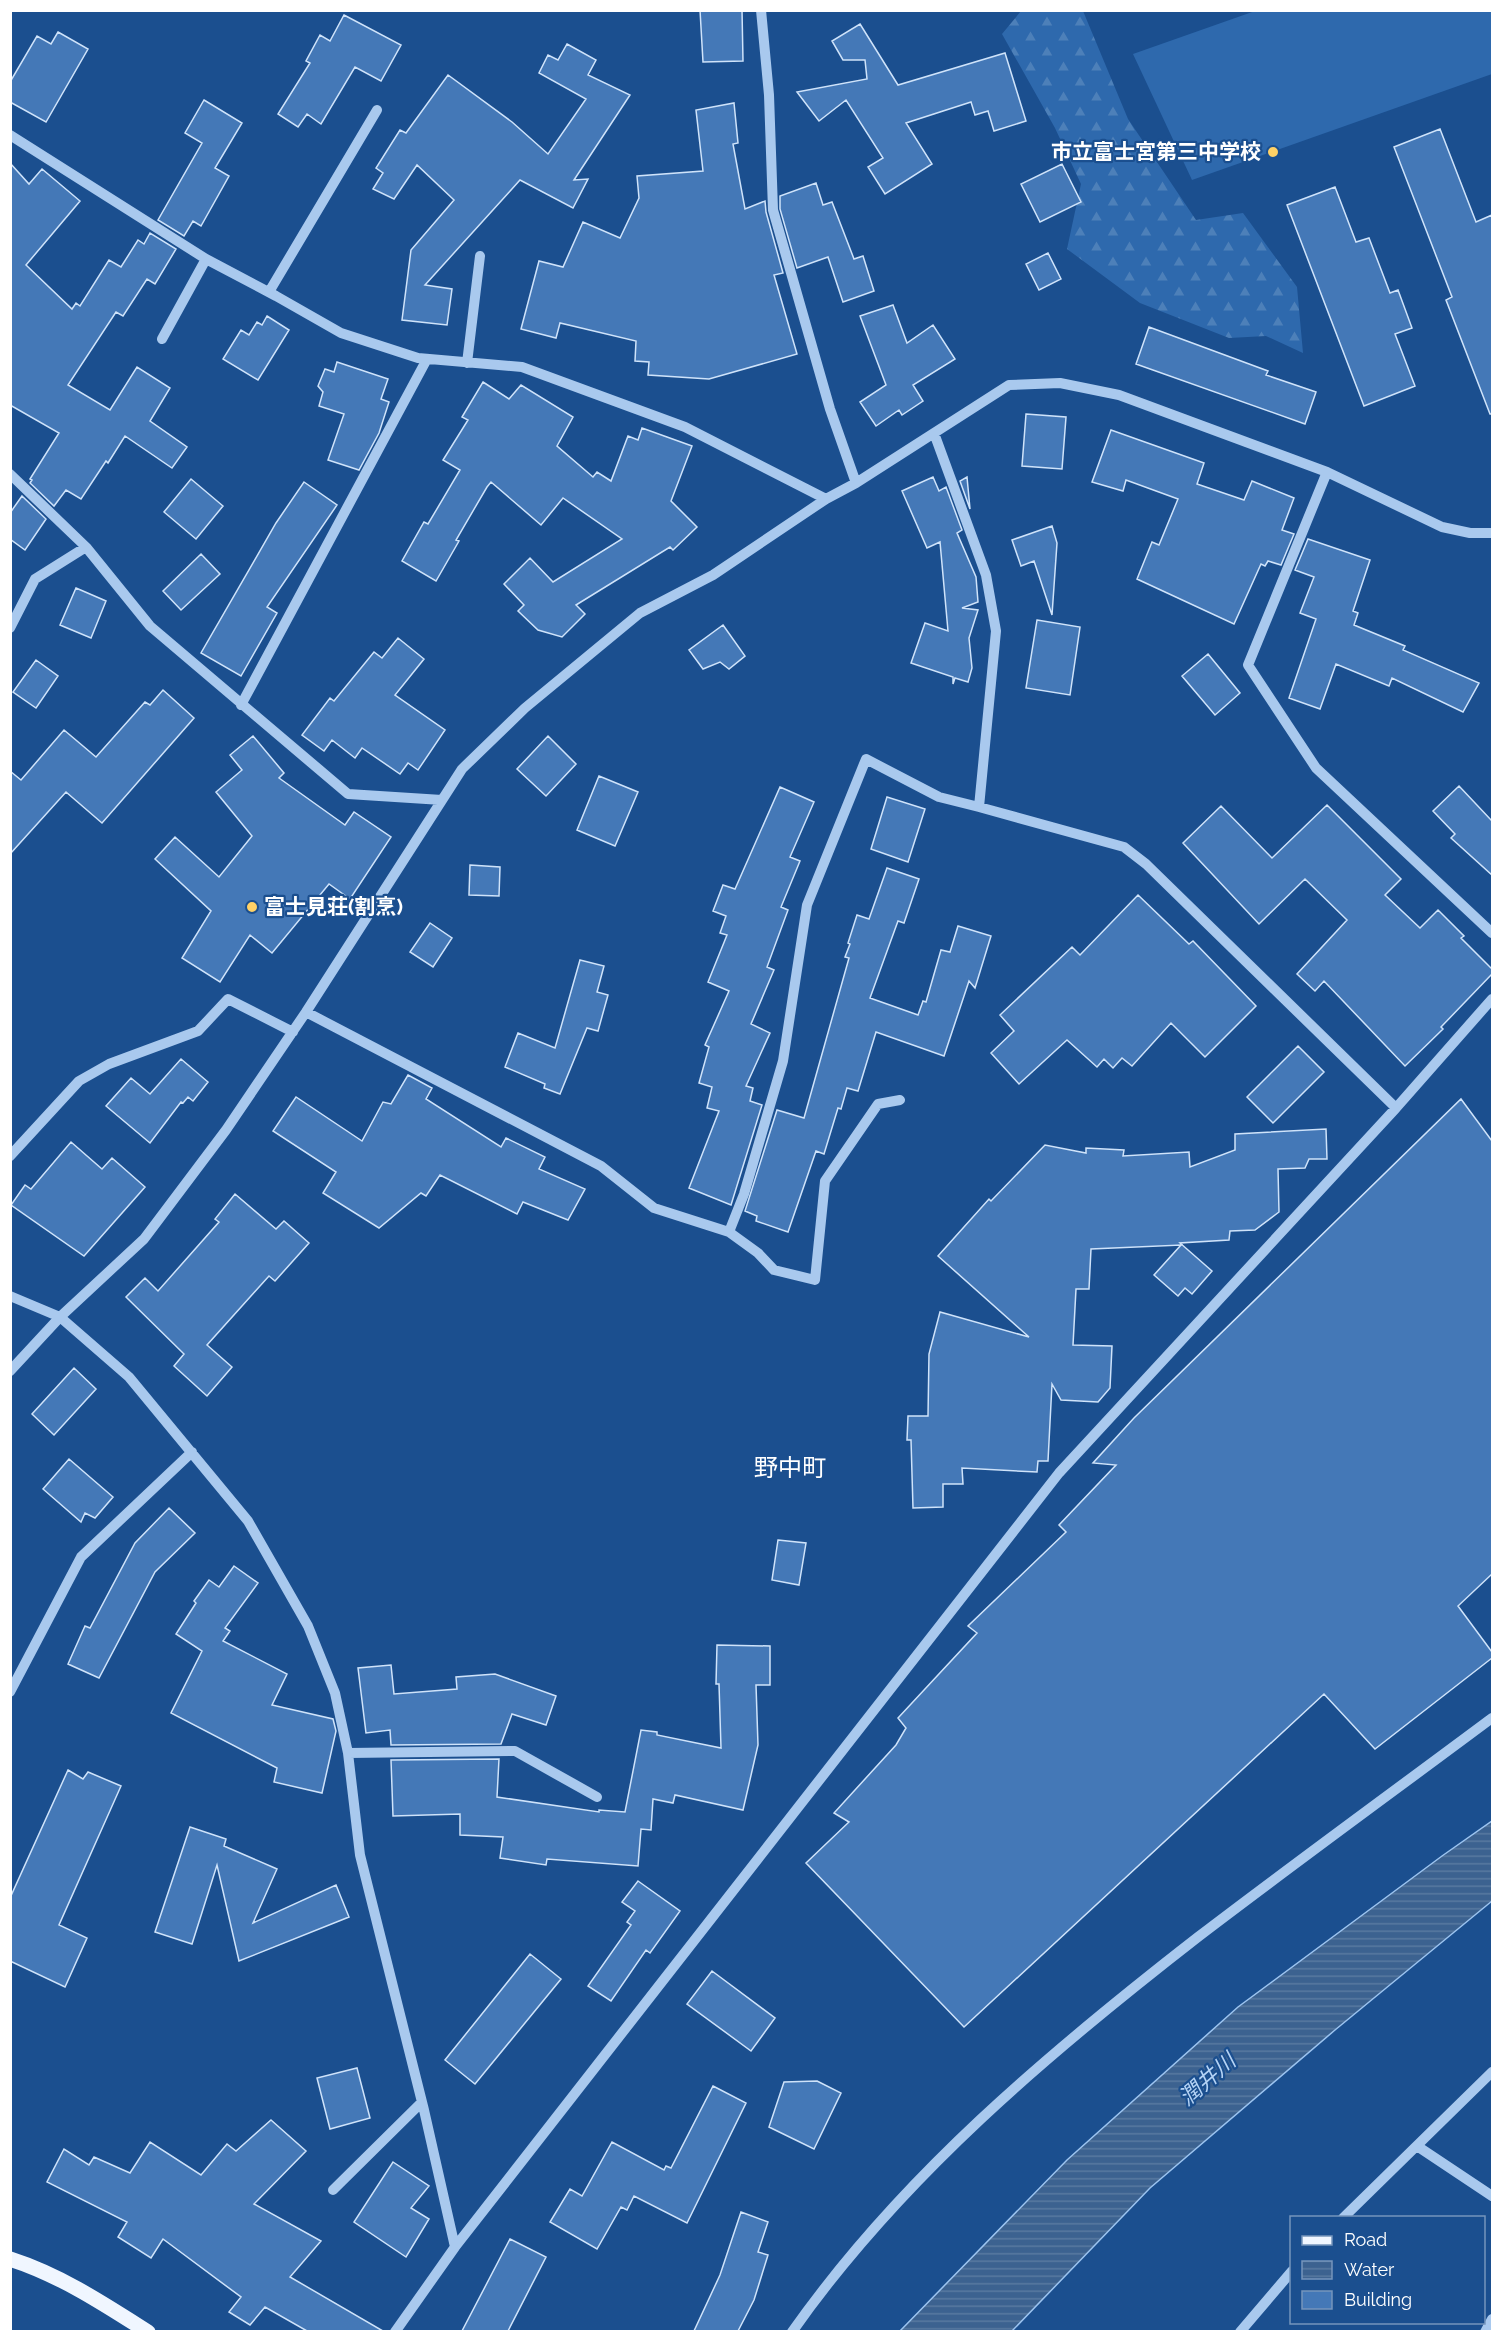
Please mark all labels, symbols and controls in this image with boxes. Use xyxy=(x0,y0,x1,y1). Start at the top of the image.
place label: 市立富士宮第三中学校 xyxy=(1051,139,1261,164)
marker: 市立富士宮第三中学校 xyxy=(1266,145,1280,159)
place label: 富士見荘(割烹) xyxy=(264,894,403,919)
marker: 富士見荘(割烹) xyxy=(245,900,259,914)
district label: 野中町 xyxy=(754,1453,826,1482)
water label: 潤井川 xyxy=(1174,2046,1242,2110)
legend xyxy=(1290,2216,1485,2324)
text: Road xyxy=(1344,2229,1387,2250)
text: Water xyxy=(1344,2259,1395,2280)
text: Building xyxy=(1344,2289,1412,2310)

